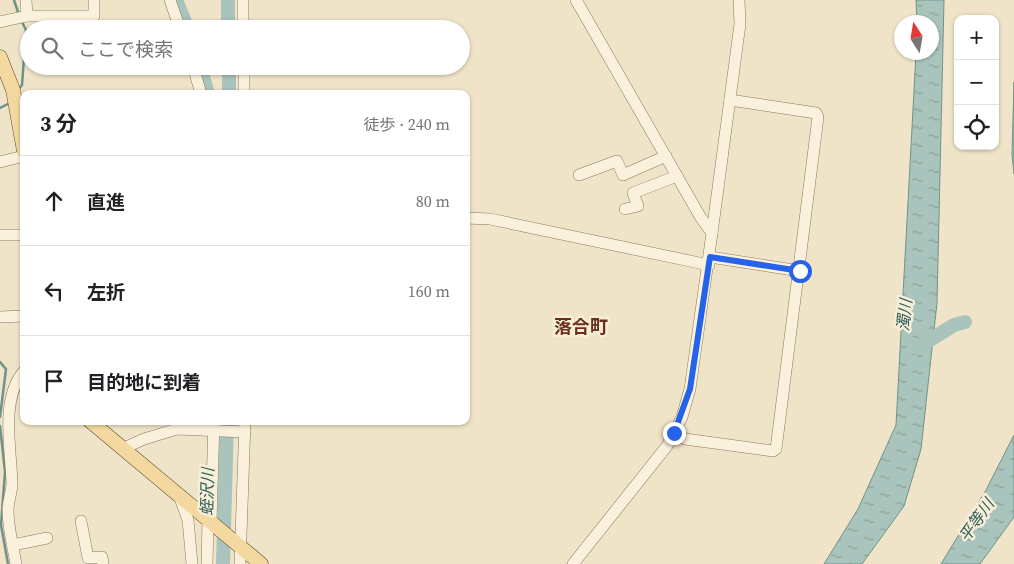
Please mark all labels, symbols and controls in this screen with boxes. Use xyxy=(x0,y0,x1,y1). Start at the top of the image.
north arrow xyxy=(894,15,939,60)
map controls xyxy=(954,15,999,150)
button: + xyxy=(954,15,999,60)
search box xyxy=(20,20,470,75)
icon: search xyxy=(38,34,66,62)
text: ここで検索 xyxy=(78,36,173,62)
button: − xyxy=(954,60,999,105)
button: locate xyxy=(954,105,999,150)
text: 3 分 xyxy=(40,109,77,138)
text: 徒歩 · 240 m xyxy=(364,113,450,135)
icon: ahead xyxy=(40,187,68,215)
text: 直進 xyxy=(87,189,125,215)
text: 80 m xyxy=(416,190,450,212)
route start xyxy=(789,260,812,283)
icon: left xyxy=(40,277,68,305)
text: 左折 xyxy=(87,279,125,305)
text: 160 m xyxy=(408,280,450,302)
water label: 濁川 xyxy=(891,296,917,332)
district label: 落合町 xyxy=(554,314,608,339)
icon: arrive xyxy=(40,367,68,395)
text: 目的地に到着 xyxy=(87,369,201,395)
route end xyxy=(663,422,686,445)
water label: 蛭沢川 xyxy=(196,466,218,516)
water label: 平等川 xyxy=(953,492,1000,546)

